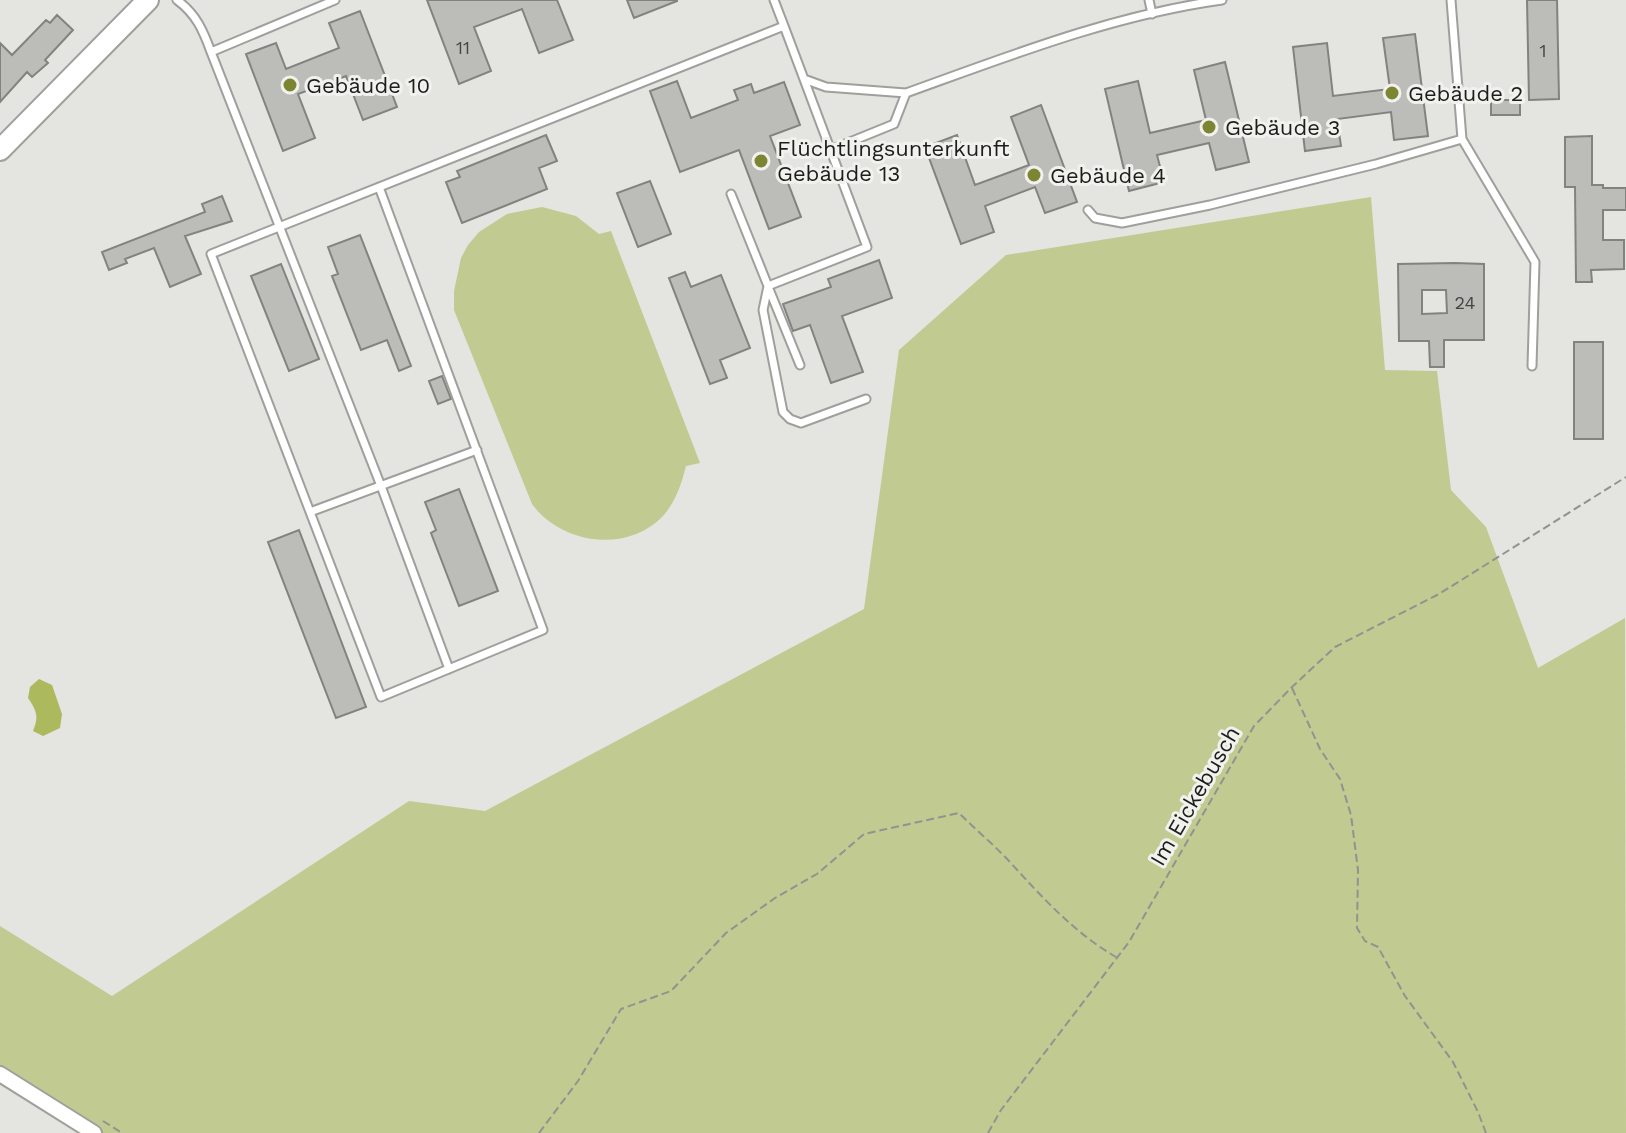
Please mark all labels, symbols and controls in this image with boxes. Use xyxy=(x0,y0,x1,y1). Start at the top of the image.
house number: 11 xyxy=(456,37,470,58)
house number: 1 xyxy=(1539,40,1547,61)
place label: Gebäude 10 xyxy=(306,73,430,98)
marker: Gebäude 10 xyxy=(281,76,299,94)
place label: Gebäude 2 xyxy=(1408,81,1523,106)
marker: Gebäude 2 xyxy=(1383,84,1401,102)
place label: Gebäude 3 xyxy=(1225,115,1340,140)
marker: Gebäude 3 xyxy=(1200,118,1218,136)
place label: Flüchtlingsunterkunft Gebäude 13 xyxy=(777,136,1009,186)
marker: Flüchtlingsunterkunft Gebäude 13 xyxy=(752,152,770,170)
place label: Gebäude 4 xyxy=(1050,163,1166,188)
marker: Gebäude 4 xyxy=(1025,166,1043,184)
house number: 24 xyxy=(1455,292,1475,313)
street label: Im Eickebusch xyxy=(1145,722,1245,870)

